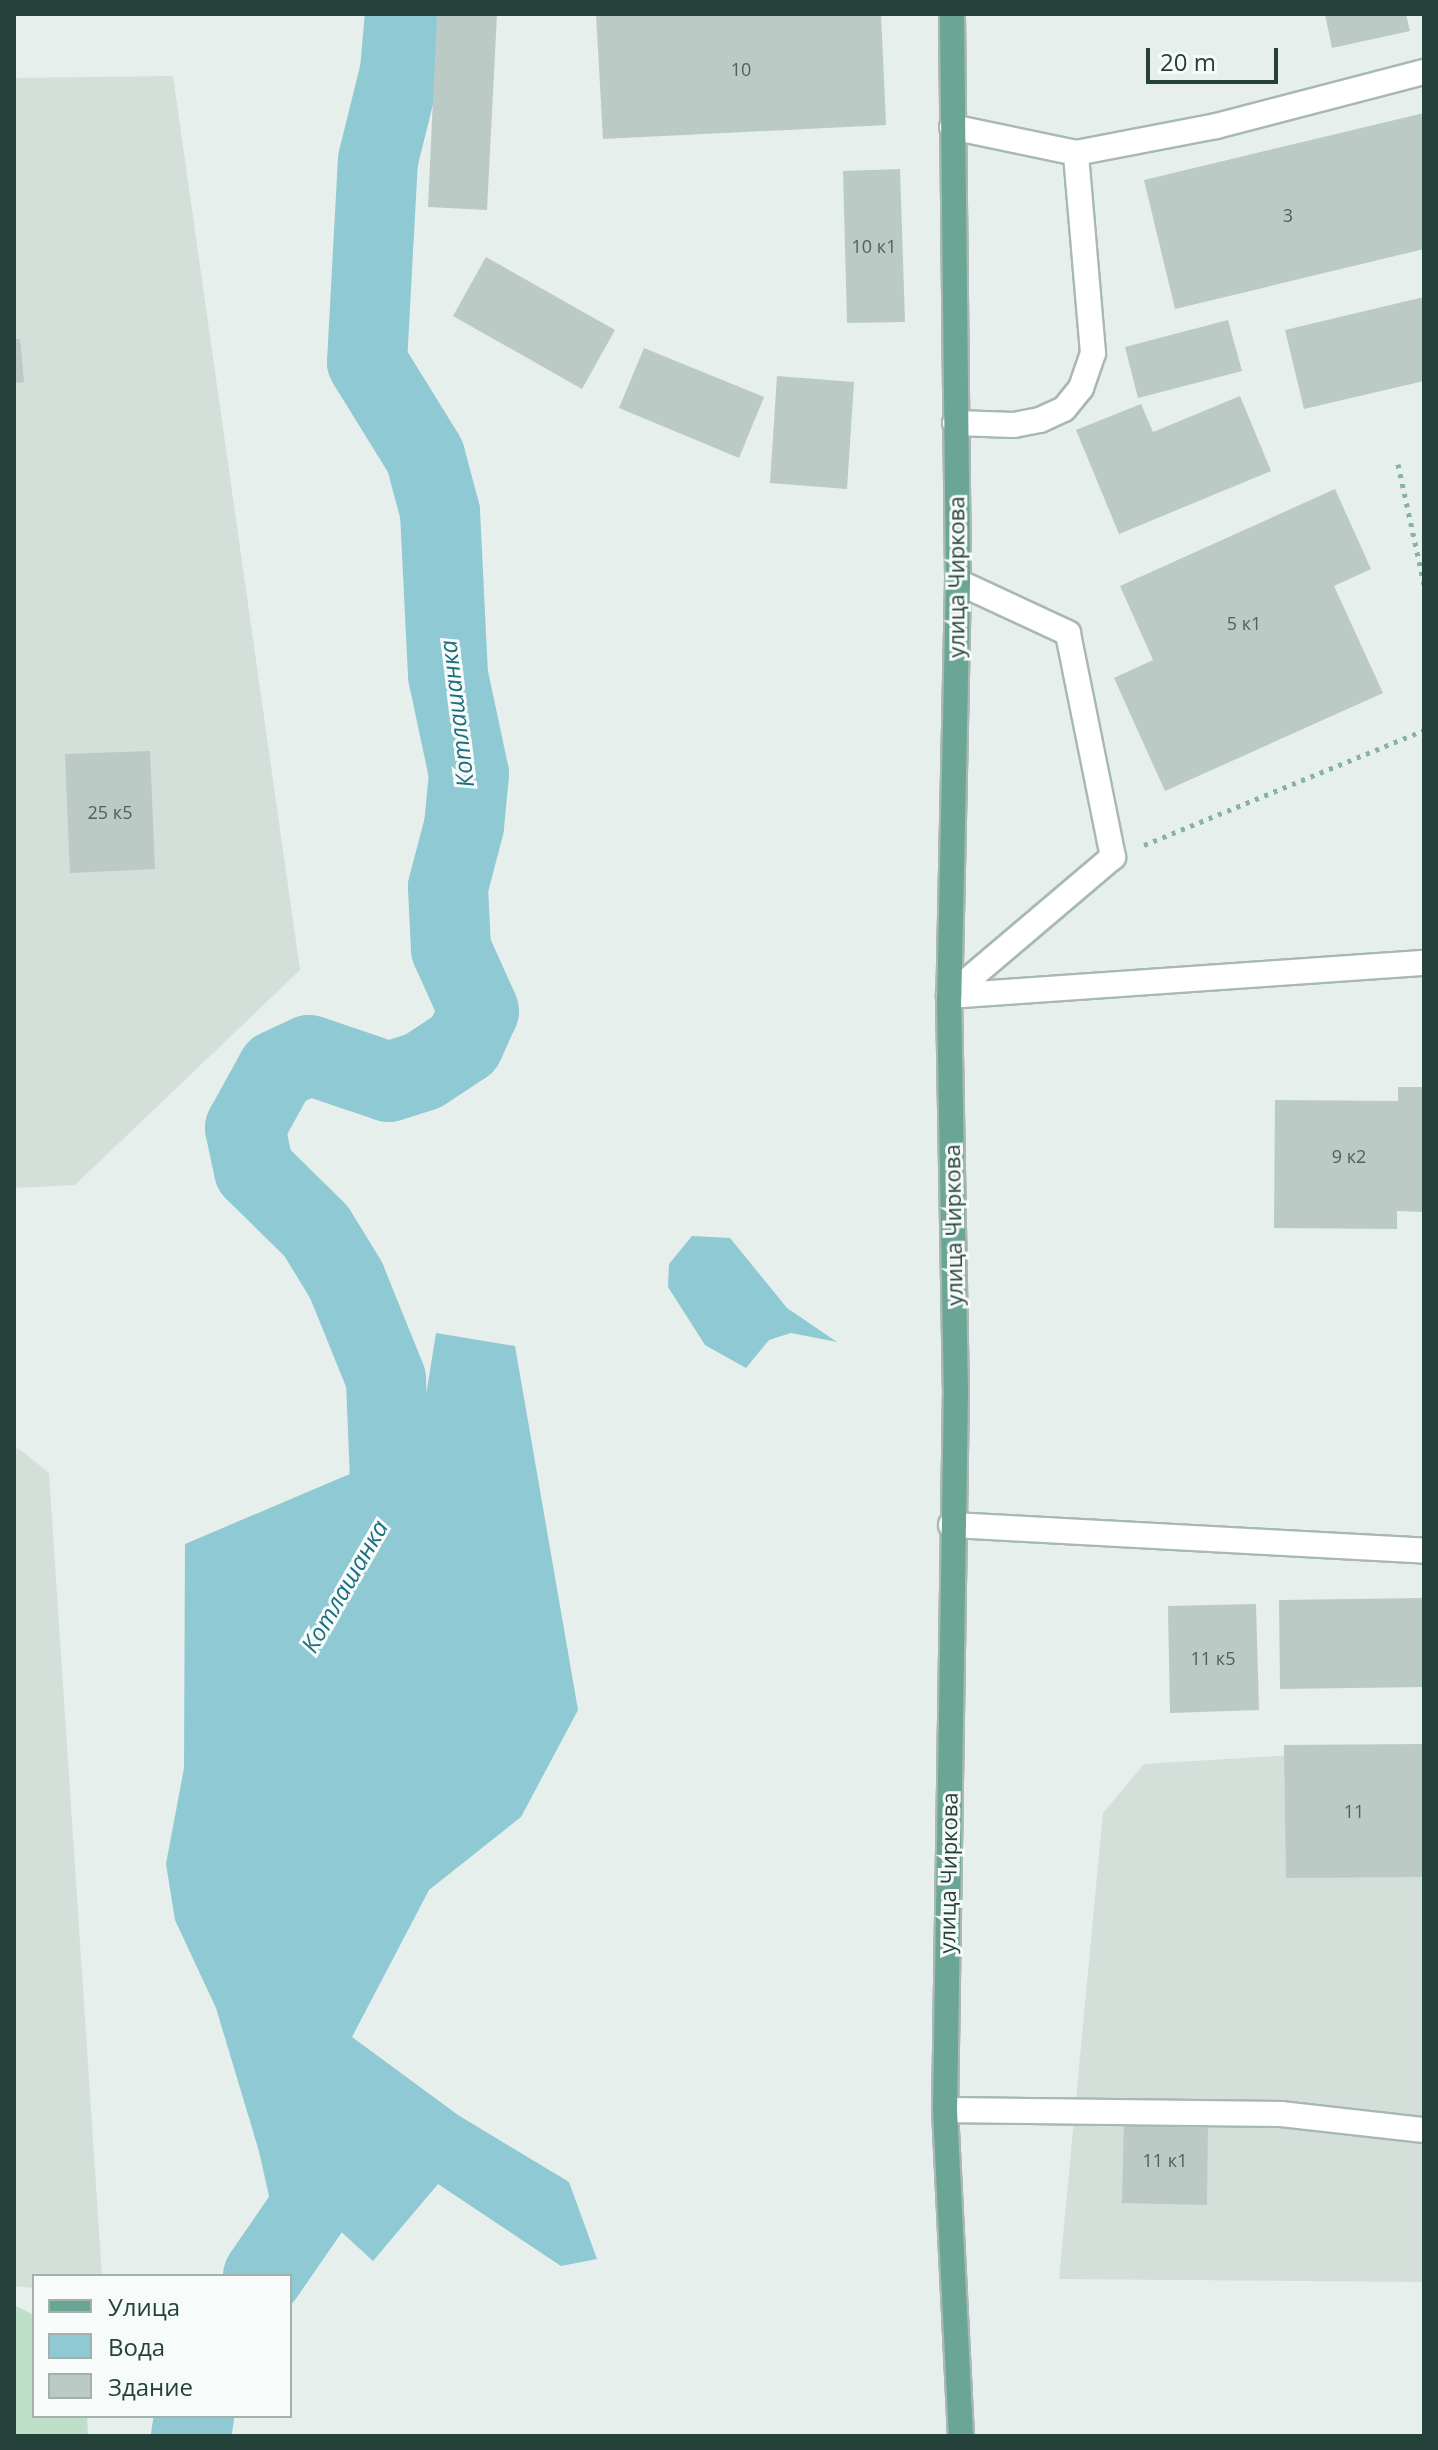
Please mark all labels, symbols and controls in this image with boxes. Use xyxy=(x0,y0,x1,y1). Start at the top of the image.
scale bar xyxy=(1150,32,1282,82)
text: 20 m xyxy=(1160,45,1216,78)
house number: 10 xyxy=(731,58,751,80)
house number: 3 xyxy=(1283,204,1293,226)
house number: 10 к1 xyxy=(852,235,896,257)
street label: улица Чиркова xyxy=(943,496,969,658)
house number: 5 к1 xyxy=(1227,612,1261,634)
water label: Котлашанка xyxy=(433,639,479,789)
house number: 25 к5 xyxy=(88,801,132,823)
street label: улица Чиркова xyxy=(938,1144,968,1306)
house number: 9 к2 xyxy=(1332,1145,1366,1167)
water label: Котлашанка xyxy=(294,1515,394,1657)
house number: 11 к5 xyxy=(1191,1647,1235,1669)
street label: улица Чиркова xyxy=(933,1792,963,1954)
house number: 11 xyxy=(1344,1800,1364,1822)
house number: 11 к1 xyxy=(1143,2149,1187,2171)
legend xyxy=(32,2274,292,2418)
text: Улица xyxy=(108,2290,180,2323)
text: Вода xyxy=(108,2330,165,2363)
text: Здание xyxy=(108,2370,193,2403)

